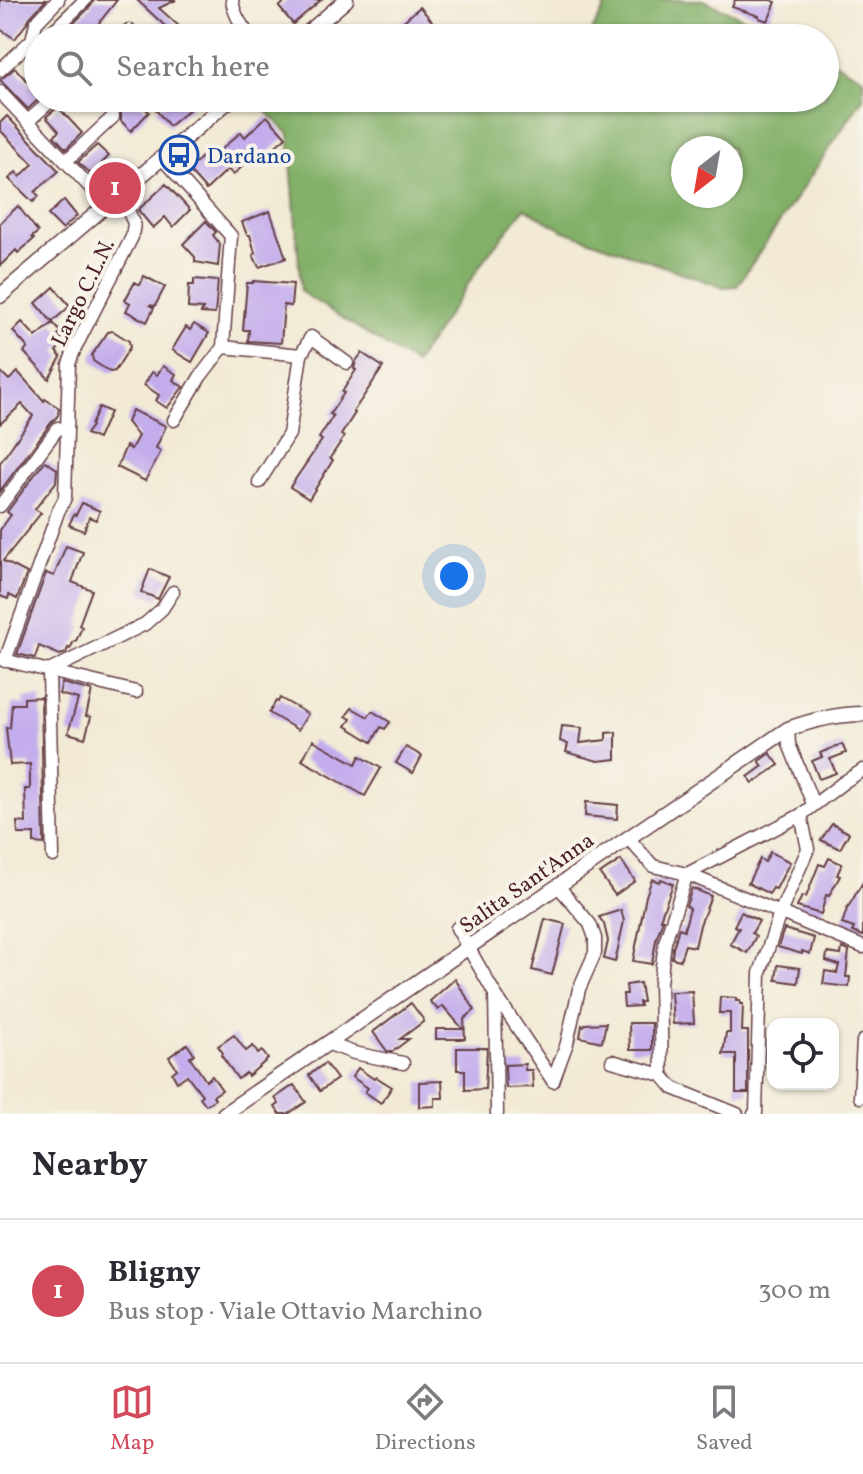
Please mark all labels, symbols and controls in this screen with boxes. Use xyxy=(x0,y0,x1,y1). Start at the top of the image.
search box xyxy=(24,24,839,112)
icon: search xyxy=(52,46,96,90)
text: Search here xyxy=(116,47,270,89)
bus stop icon: Dardano xyxy=(158,134,200,176)
north arrow xyxy=(671,136,743,208)
place label: Dardano xyxy=(207,142,291,173)
pin: 1 xyxy=(89,158,141,218)
street label: Largo C.L.N. xyxy=(45,234,124,352)
your location xyxy=(434,556,474,596)
street label: Salita Sant'Anna xyxy=(454,826,601,942)
map controls xyxy=(767,1018,839,1090)
button: locate xyxy=(767,1018,839,1090)
text: Nearby xyxy=(32,1143,148,1190)
text: Bligny xyxy=(108,1252,201,1294)
text: 1 xyxy=(53,1273,63,1309)
text: 300 m xyxy=(758,1273,831,1309)
text: Bus stop · Viale Ottavio Marchino xyxy=(108,1294,483,1330)
tab: Map xyxy=(110,1380,154,1459)
tab: Directions xyxy=(375,1380,476,1459)
tab: Saved xyxy=(696,1380,753,1459)

